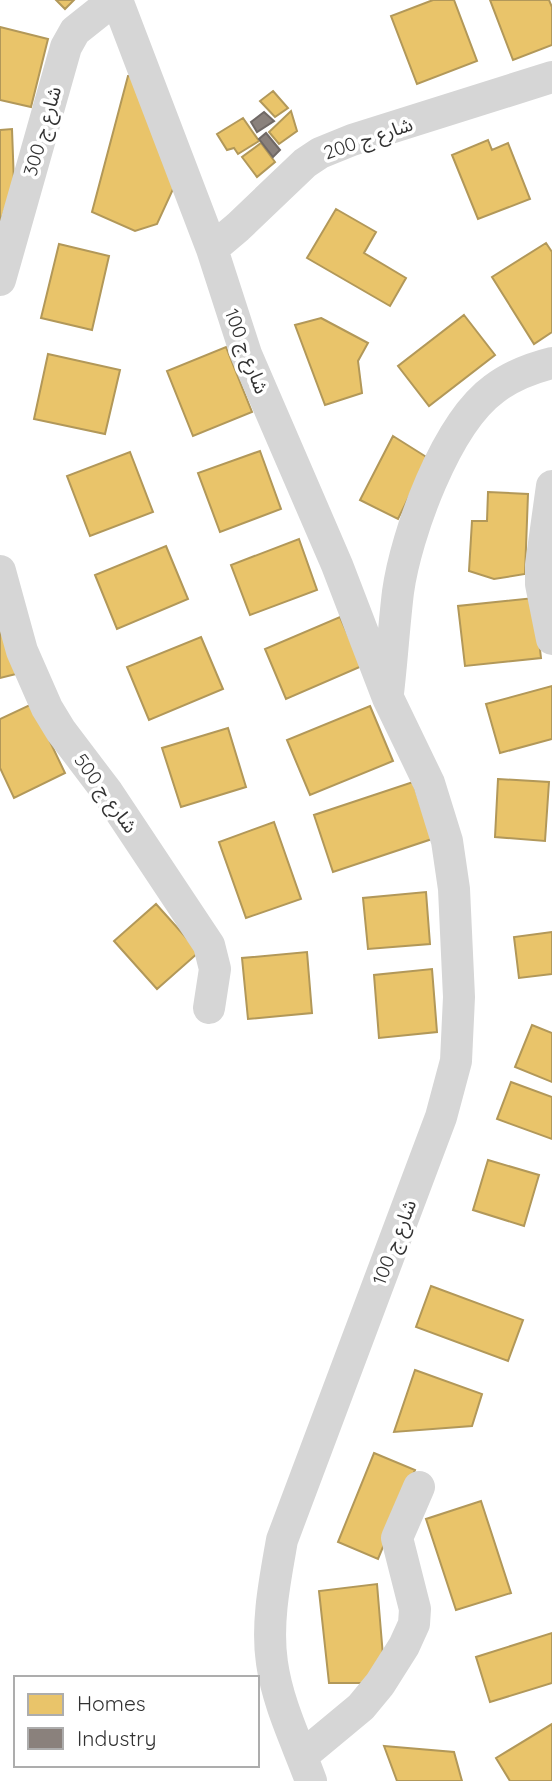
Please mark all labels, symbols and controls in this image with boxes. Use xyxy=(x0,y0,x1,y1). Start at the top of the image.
street label: شارع ج 300 xyxy=(18,83,68,179)
street label: شارع ج 200 xyxy=(320,112,416,166)
street label: شارع ج 100 xyxy=(218,305,274,398)
street label: شارع ج 500 xyxy=(67,749,143,839)
street label: شارع ج 100 xyxy=(367,1196,423,1289)
legend xyxy=(14,1676,259,1767)
text: Homes xyxy=(77,1690,146,1716)
text: Industry xyxy=(77,1725,156,1751)

